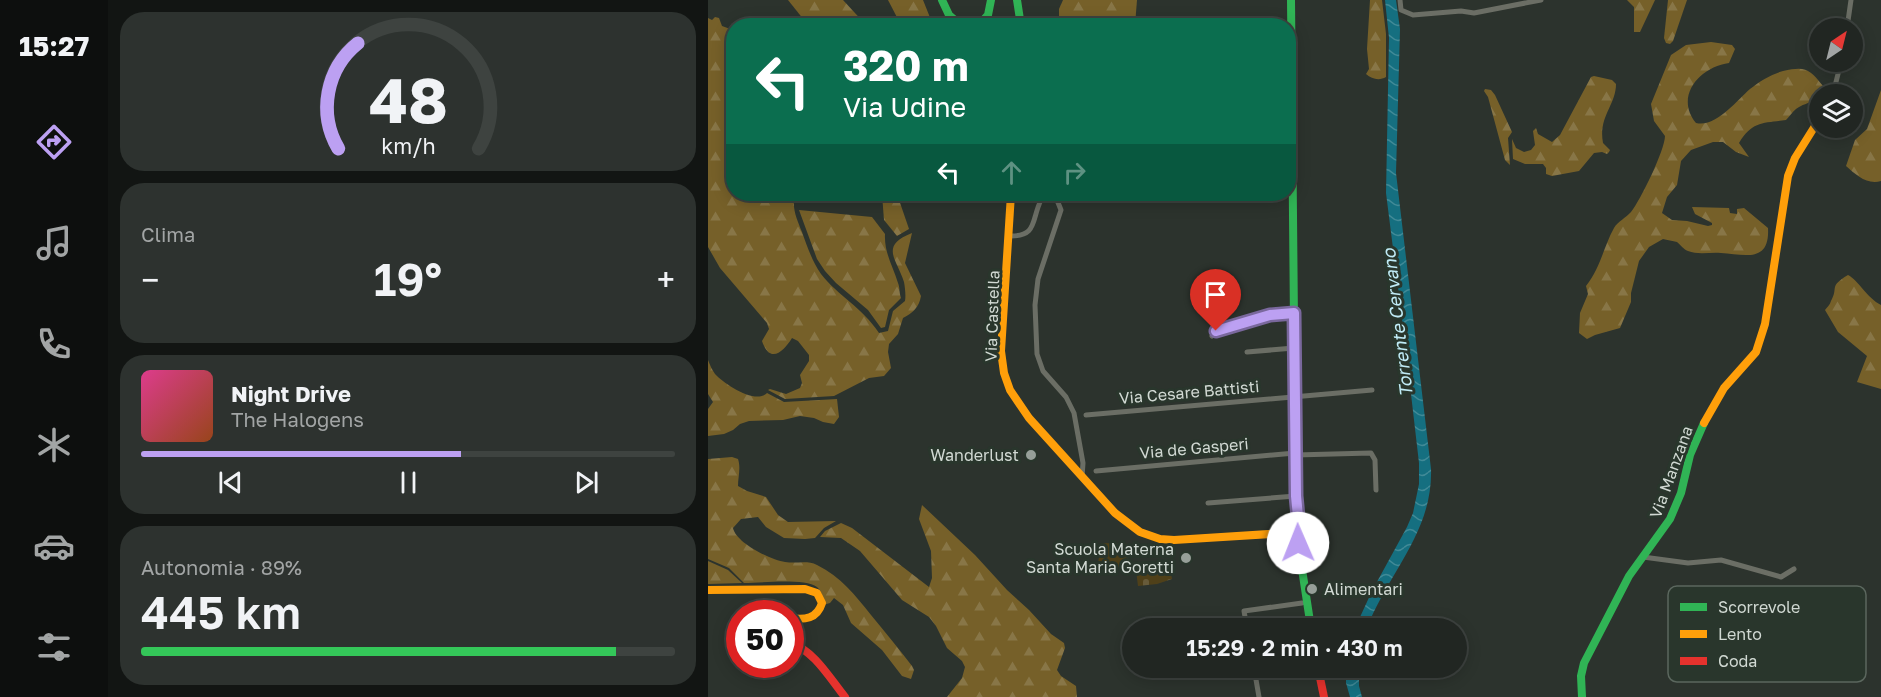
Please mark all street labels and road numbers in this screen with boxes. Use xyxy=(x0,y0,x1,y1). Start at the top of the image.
street label: Via Castella xyxy=(980,270,1004,362)
street label: Via Cesare Battisti xyxy=(1118,376,1260,408)
street label: Via Manzana xyxy=(1645,423,1697,521)
street label: Via de Gasperi xyxy=(1139,433,1249,463)

